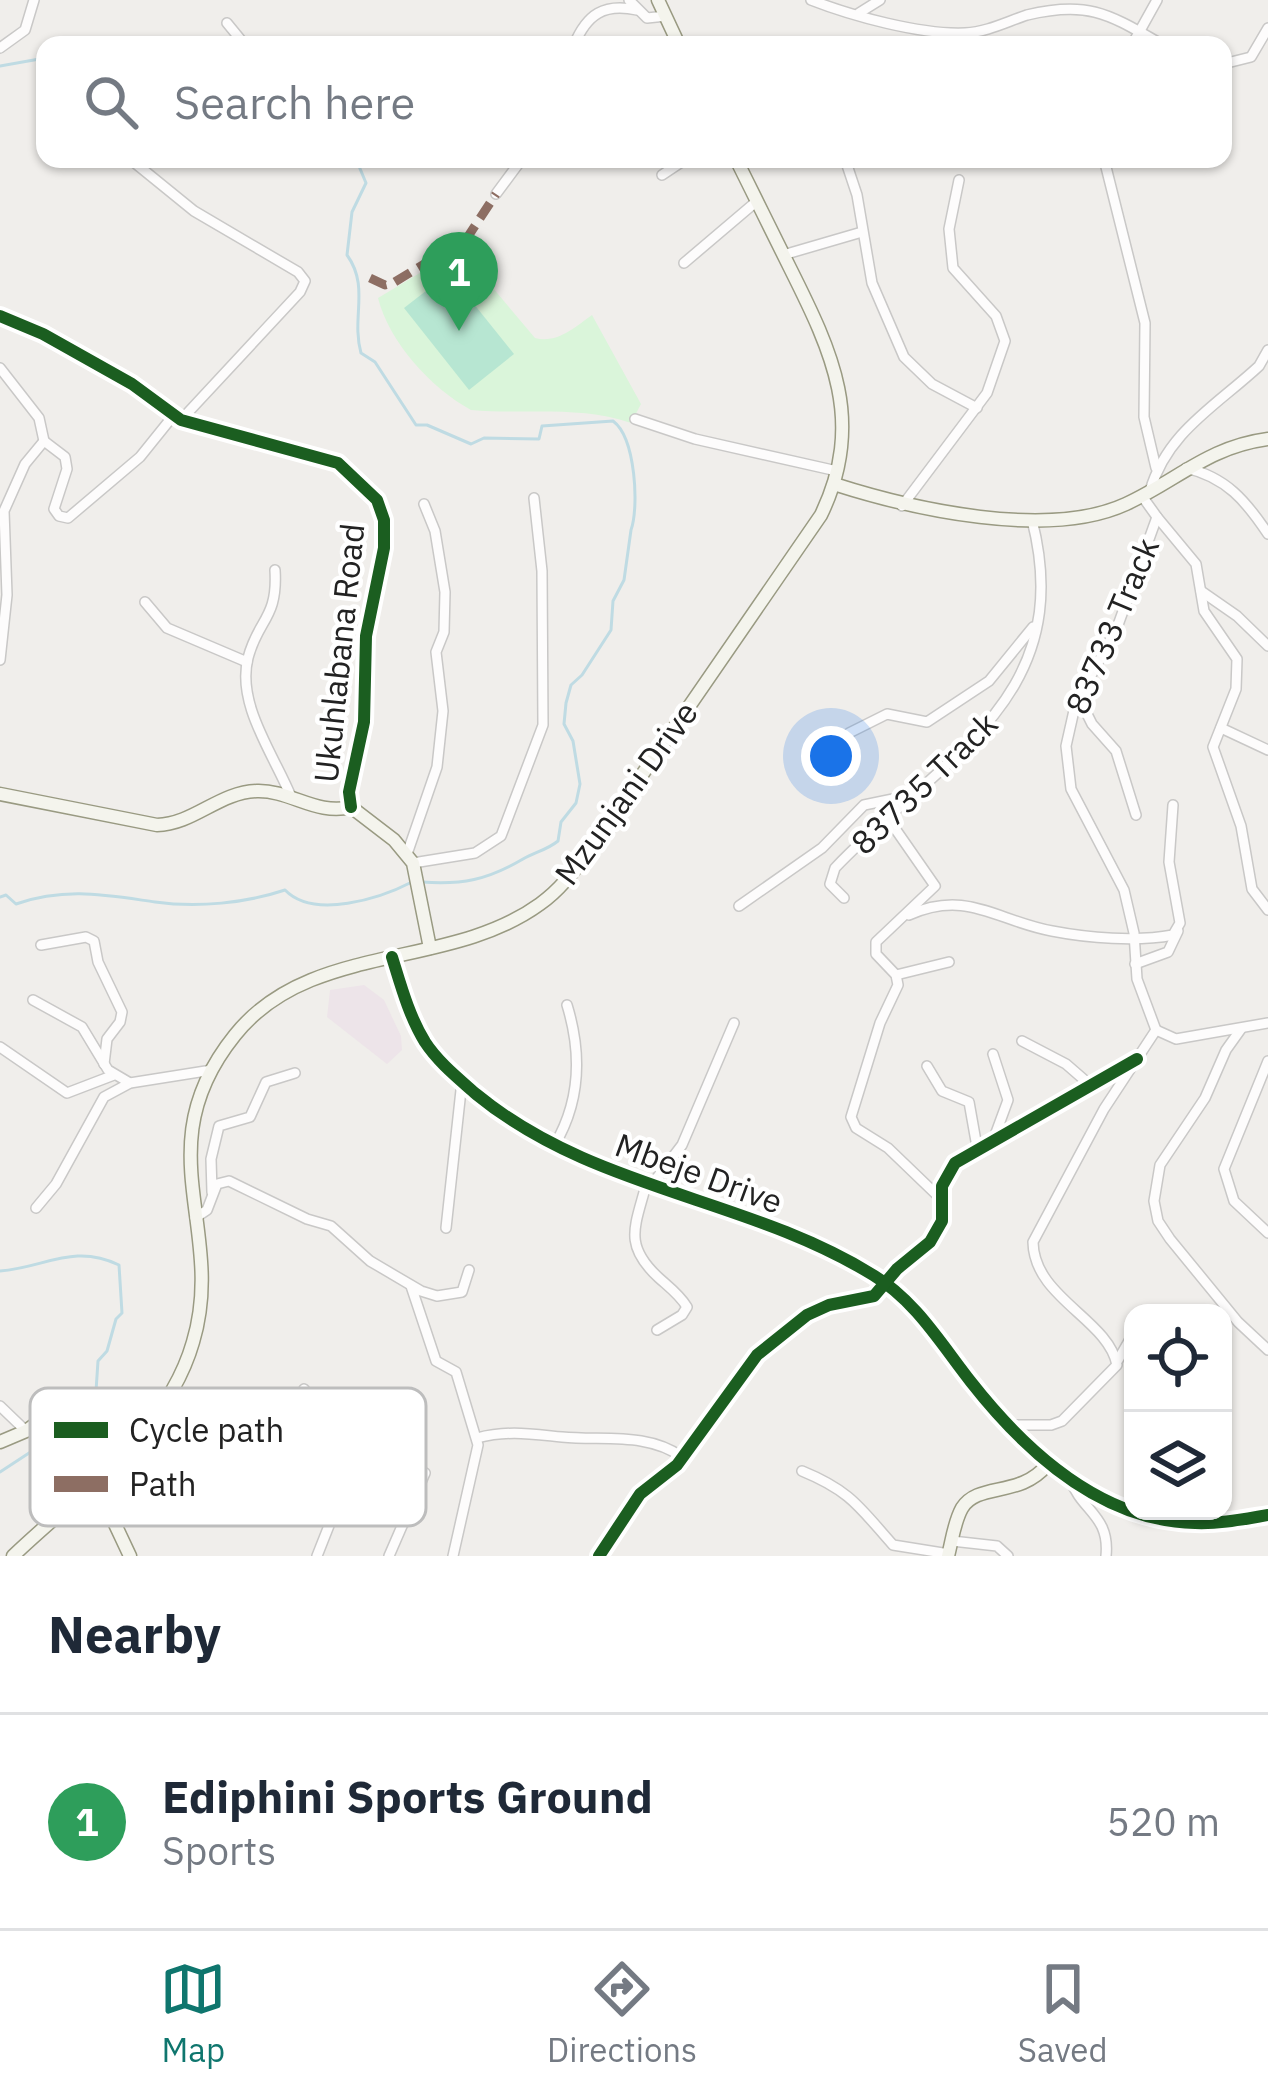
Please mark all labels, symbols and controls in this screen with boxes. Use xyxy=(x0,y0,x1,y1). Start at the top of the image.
search box xyxy=(36,36,1232,168)
icon: search xyxy=(78,69,144,135)
text: Search here xyxy=(174,73,415,131)
pin: 1 xyxy=(420,232,498,331)
street label: Ukuhlabana Road xyxy=(304,521,373,785)
street label: 83733 Track xyxy=(1055,531,1168,721)
street label: Mzunjani Drive xyxy=(544,692,707,893)
street label: 83735 Track xyxy=(841,702,1006,863)
your location xyxy=(801,726,861,786)
street label: Mbeje Drive xyxy=(610,1122,789,1223)
map controls xyxy=(1124,1304,1232,1520)
button: locate xyxy=(1124,1304,1232,1412)
legend xyxy=(30,1388,426,1526)
text: Cycle path xyxy=(129,1408,284,1451)
button: layers xyxy=(1124,1412,1232,1520)
text: Path xyxy=(129,1462,197,1505)
text: Nearby xyxy=(48,1601,221,1667)
text: Ediphini Sports Ground xyxy=(162,1767,653,1825)
text: 1 xyxy=(75,1796,99,1847)
text: 520 m xyxy=(1107,1796,1220,1847)
text: Sports xyxy=(162,1825,276,1876)
tab: Map xyxy=(160,1956,226,2071)
tab: Directions xyxy=(547,1956,697,2071)
tab: Saved xyxy=(1018,1956,1108,2071)

